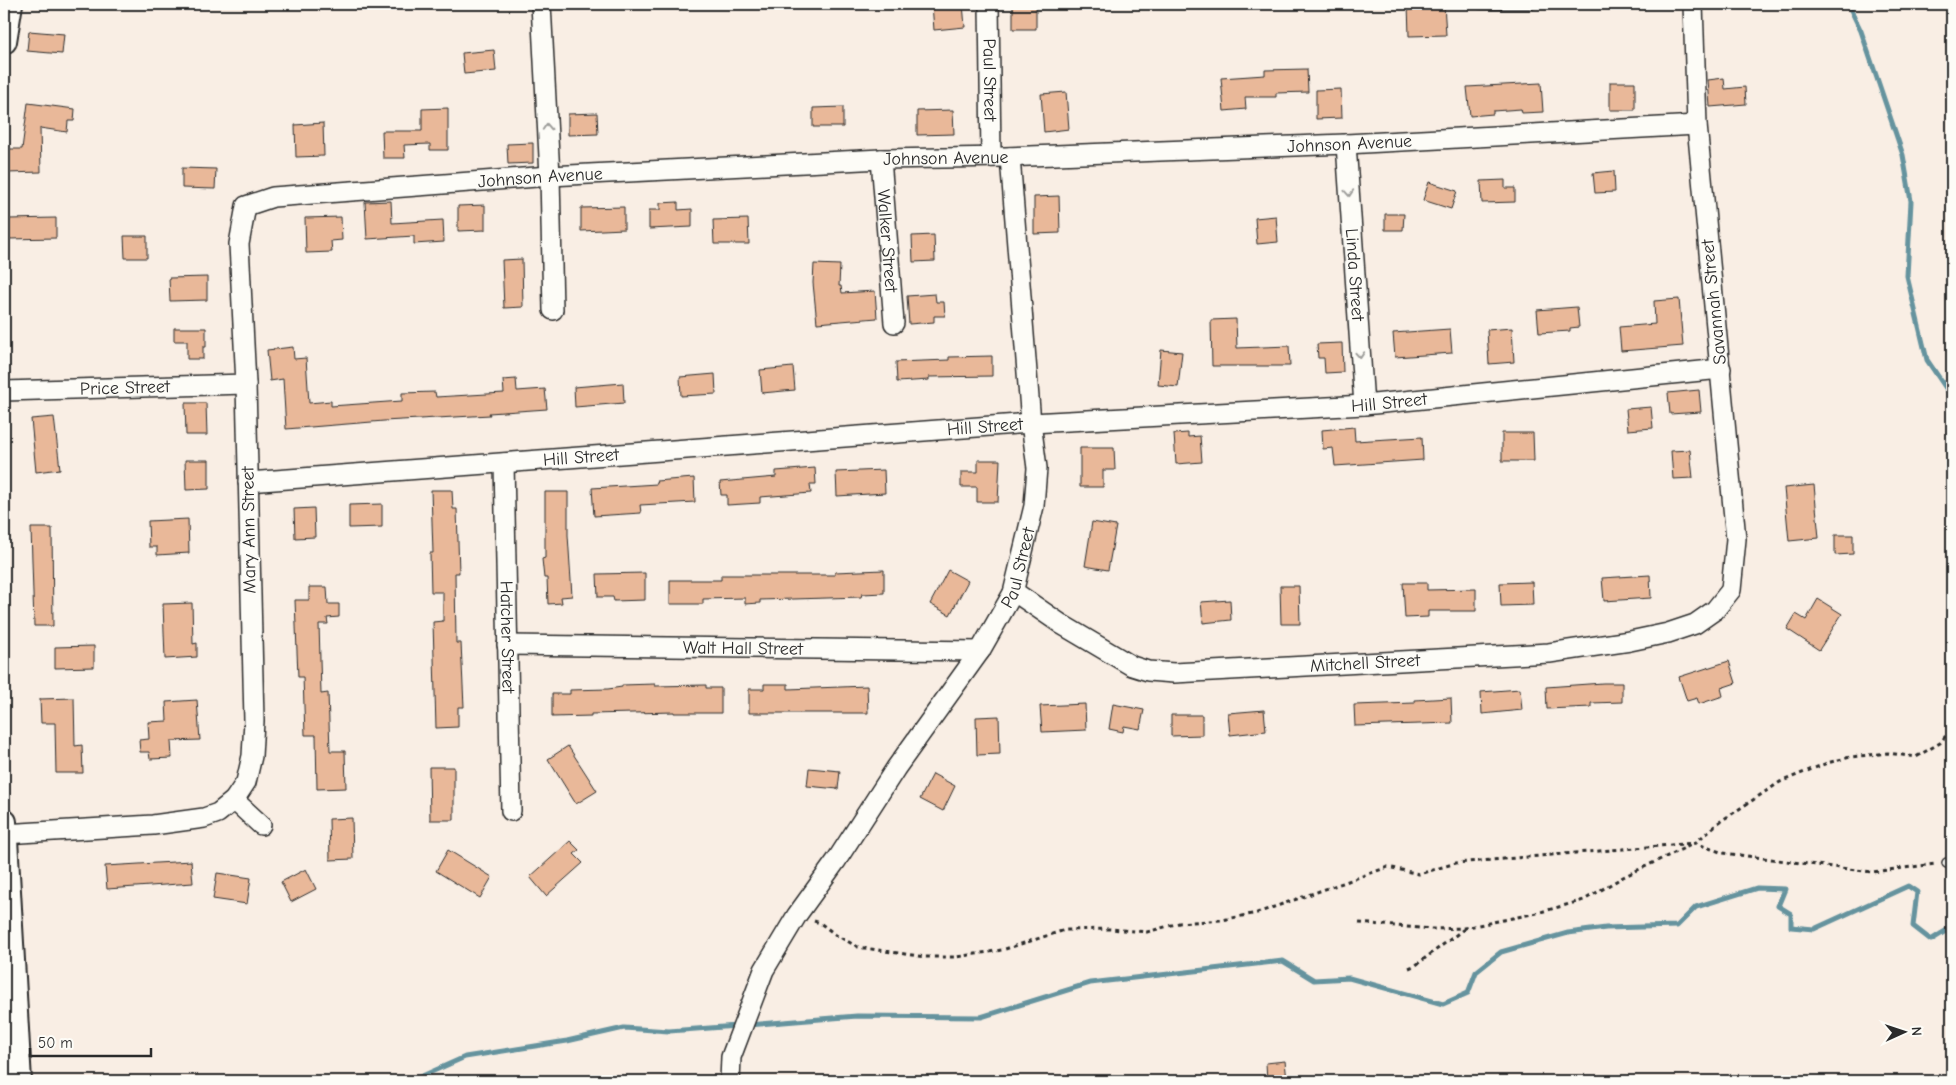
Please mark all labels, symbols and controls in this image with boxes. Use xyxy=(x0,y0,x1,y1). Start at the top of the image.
street label: Paul Street xyxy=(979,38,1001,122)
one-way arrow xyxy=(542,123,553,131)
street label: Johnson Avenue xyxy=(1287,130,1413,157)
street label: Johnson Avenue xyxy=(883,146,1009,169)
street label: Johnson Avenue xyxy=(477,163,603,192)
street label: Walker Street xyxy=(873,188,902,294)
one-way arrow xyxy=(1344,189,1355,197)
street label: Linda Street xyxy=(1341,228,1369,323)
street label: Savannah Street xyxy=(1697,238,1731,366)
one-way arrow xyxy=(1355,351,1366,359)
street label: Price Street xyxy=(80,376,171,399)
street label: Hill Street xyxy=(1351,388,1429,416)
street label: Hill Street xyxy=(946,413,1025,440)
street label: Hill Street xyxy=(542,444,621,470)
street label: Mary Ann Street xyxy=(237,465,261,594)
street label: Paul Street xyxy=(996,524,1039,612)
street label: Hatcher Street xyxy=(496,580,519,694)
street label: Walt Hall Street xyxy=(683,637,804,659)
street label: Mitchell Street xyxy=(1309,649,1421,676)
north arrow xyxy=(1878,1008,1928,1058)
scale bar xyxy=(30,1025,151,1057)
text: N xyxy=(1908,1026,1925,1036)
text: 50 m xyxy=(38,1034,73,1052)

